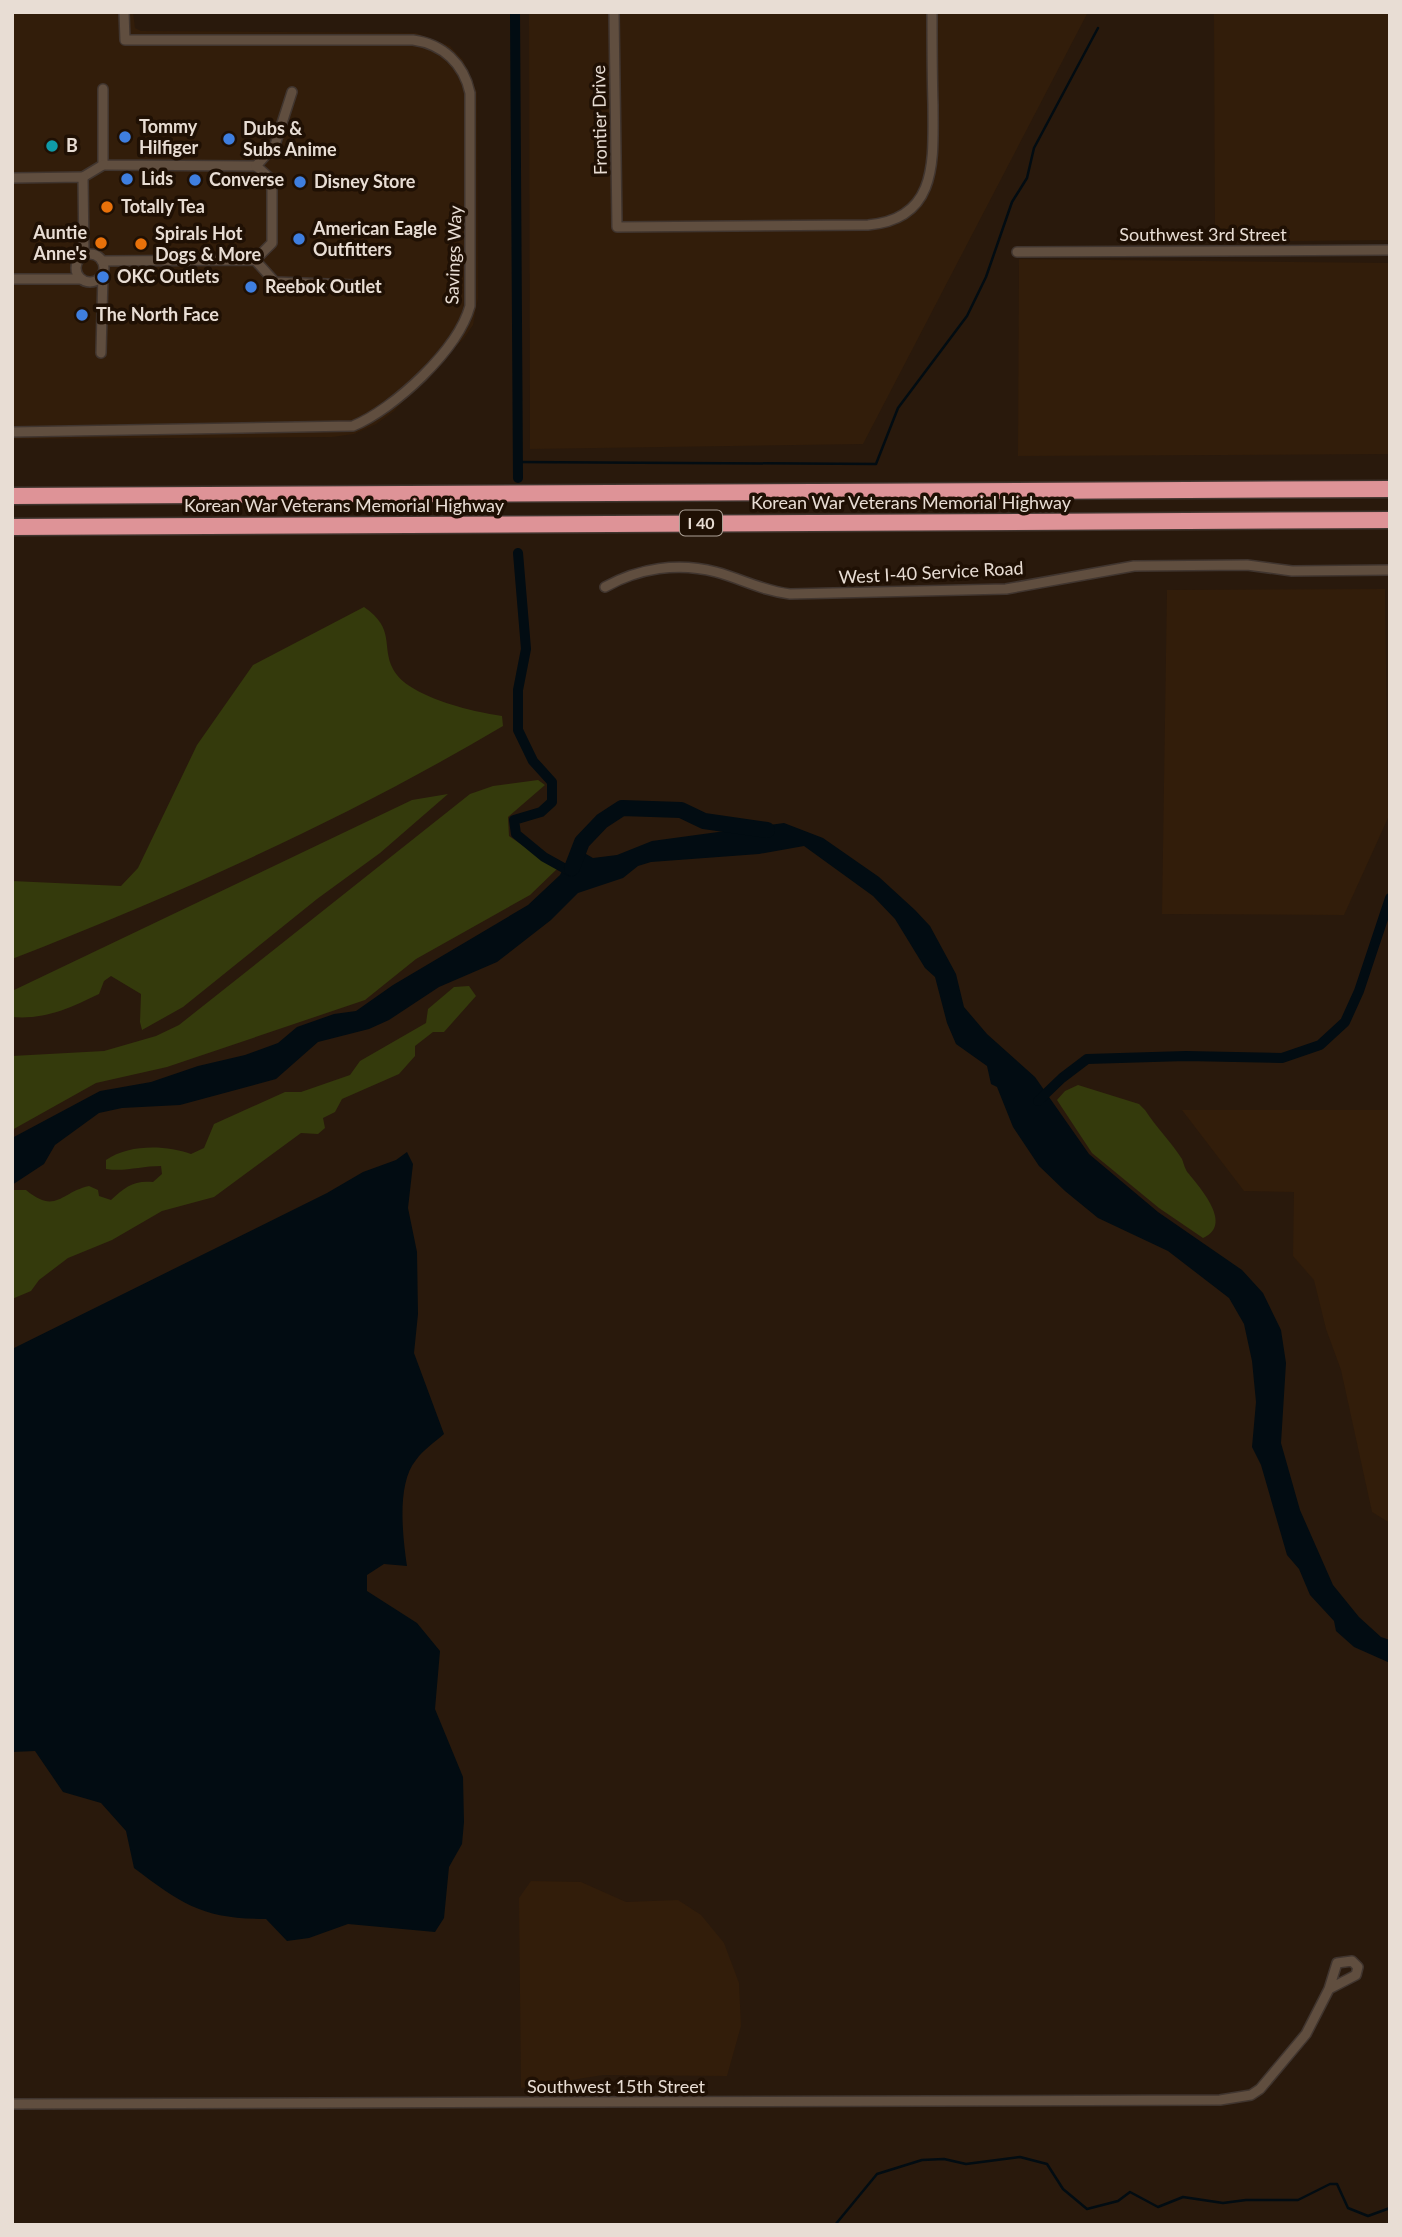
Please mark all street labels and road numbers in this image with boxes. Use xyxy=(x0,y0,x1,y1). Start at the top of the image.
street label: Frontier Drive xyxy=(587,65,611,175)
street label: Savings Way xyxy=(440,204,466,305)
street label: Southwest 3rd Street xyxy=(1119,223,1287,245)
street label: Korean War Veterans Memorial Highway xyxy=(751,491,1072,513)
street label: Korean War Veterans Memorial Highway xyxy=(184,494,505,516)
road number: I 40 xyxy=(680,510,722,536)
street label: West I-40 Service Road xyxy=(838,556,1024,588)
street label: Southwest 15th Street xyxy=(527,2075,706,2097)

